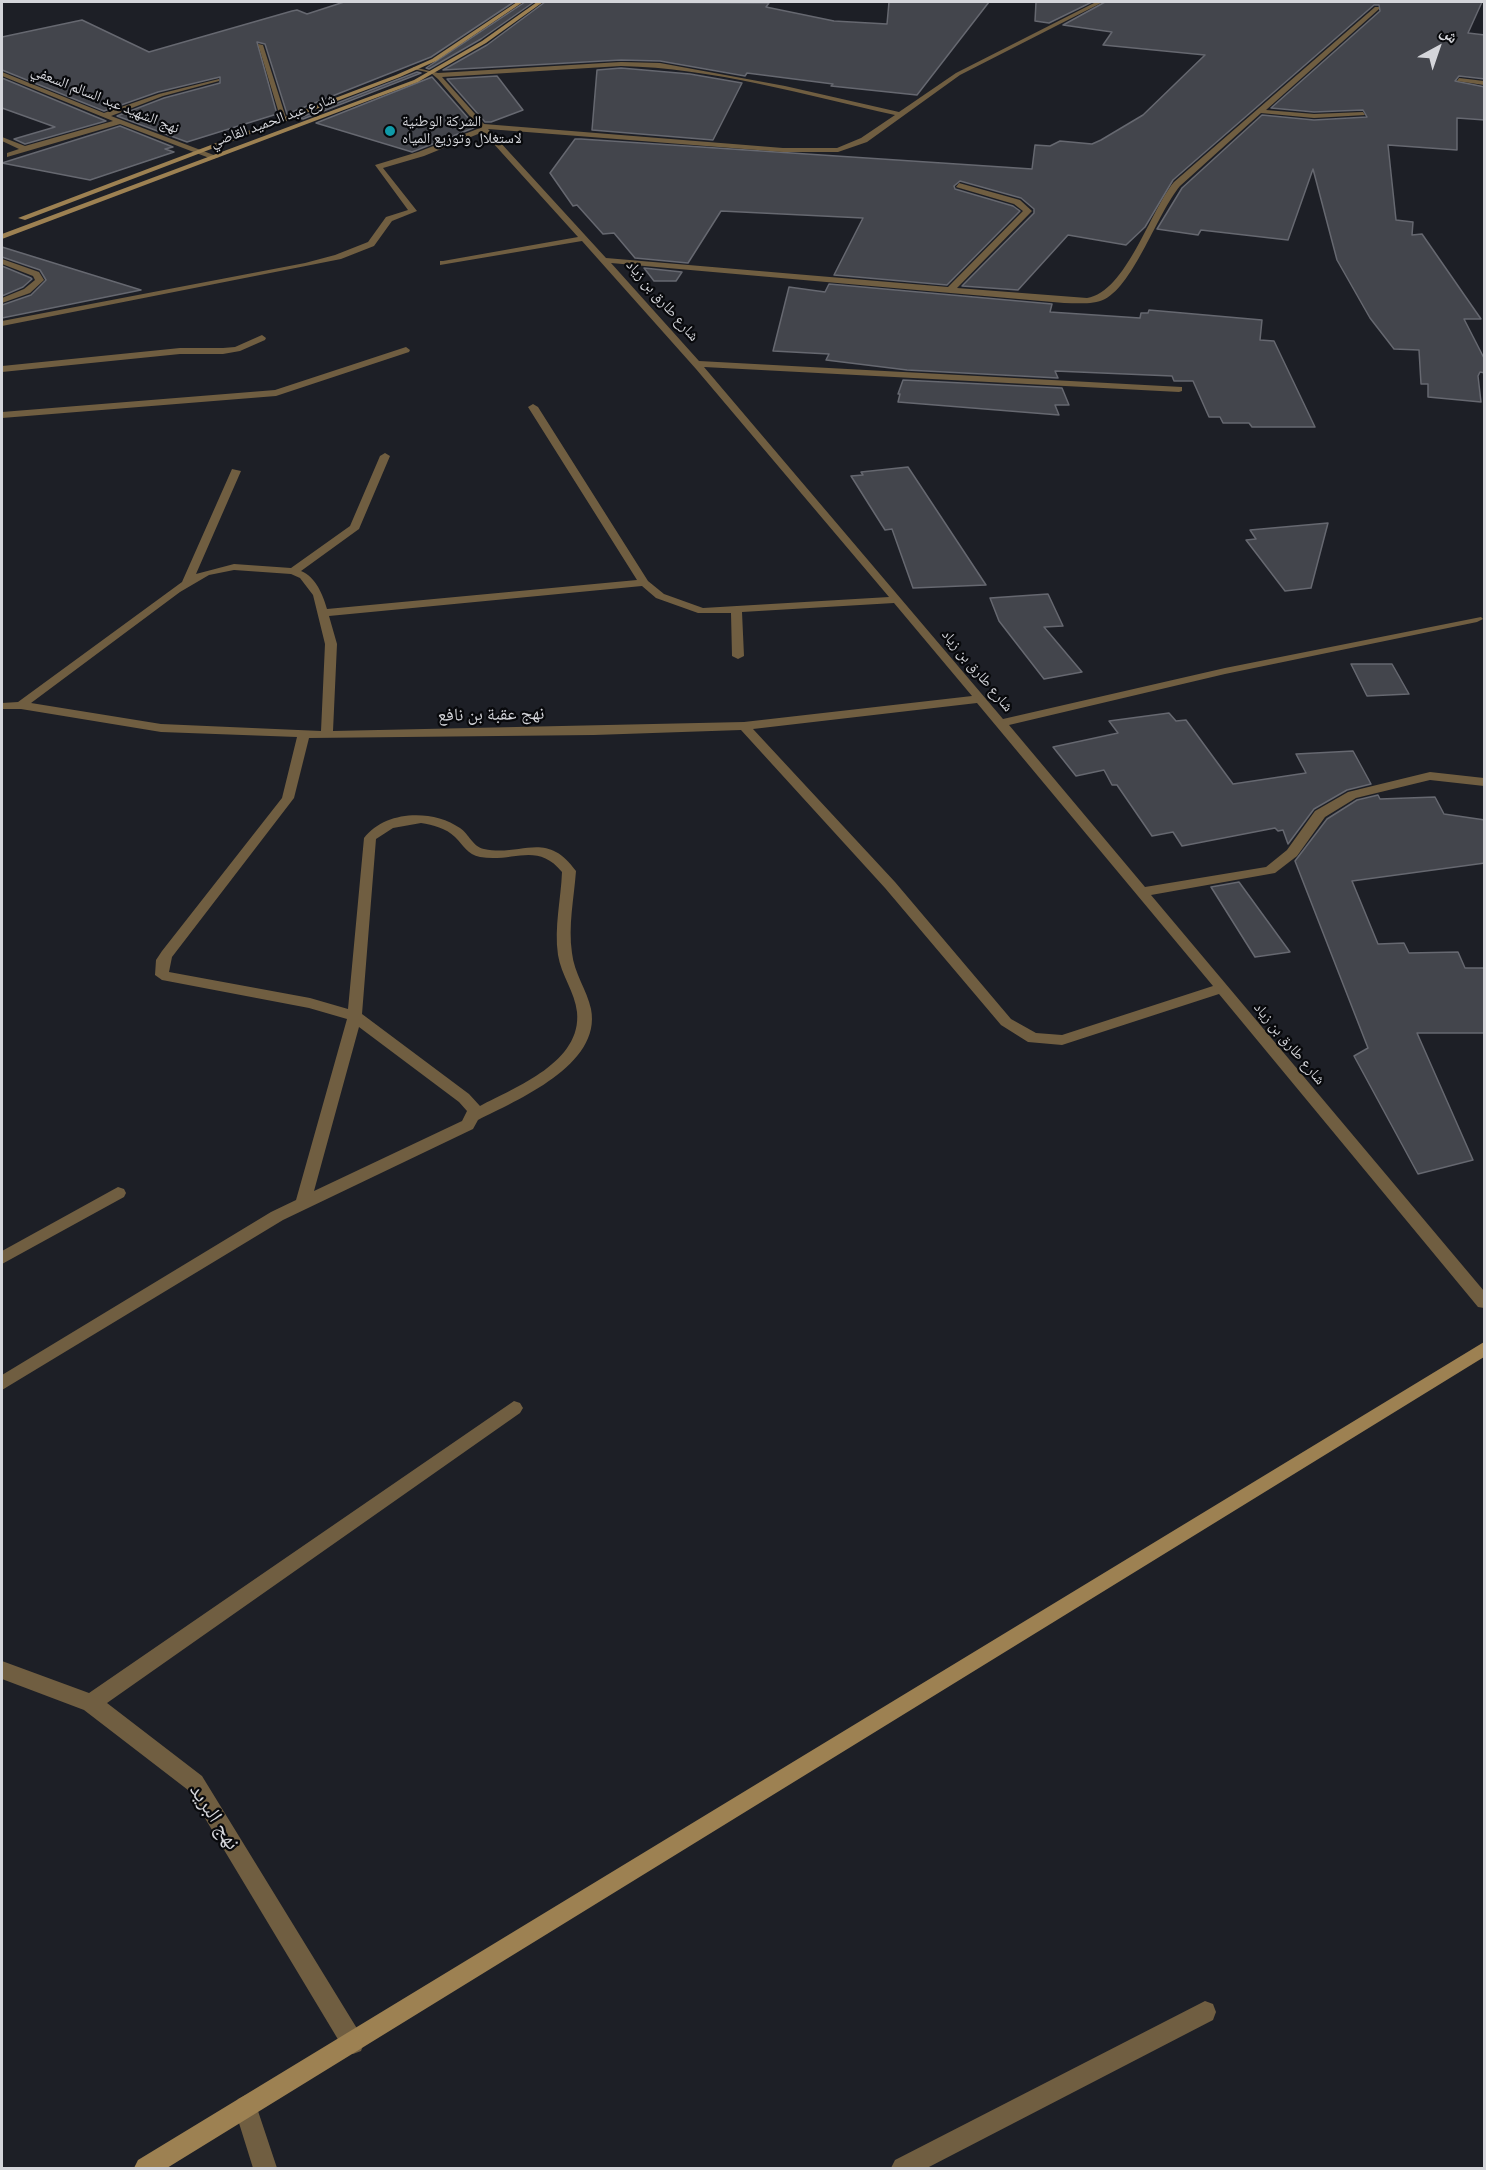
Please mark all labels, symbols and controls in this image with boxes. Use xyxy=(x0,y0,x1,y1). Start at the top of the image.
north arrow xyxy=(1408,18,1468,78)
text: ش xyxy=(1436,20,1463,48)
street label: نهج الشهيد عبد السالم السعفي xyxy=(28,62,182,138)
street label: شارع عبد الحميد القاضي xyxy=(208,90,338,152)
place label: الشركة الوطنية لاستغلال وتوزيع المياه xyxy=(402,113,522,148)
marker: الشركة الوطنية لاستغلال وتوزيع المياه xyxy=(383,124,397,138)
street label: شارع طارق بن زياد xyxy=(622,257,702,345)
street label: شارع طارق بن زياد xyxy=(937,626,1017,716)
street label: نهج عقبة بن نافع xyxy=(437,703,545,727)
street label: شارع طارق بن زياد xyxy=(1249,999,1329,1089)
street label: نهج البريد xyxy=(183,1779,245,1855)

